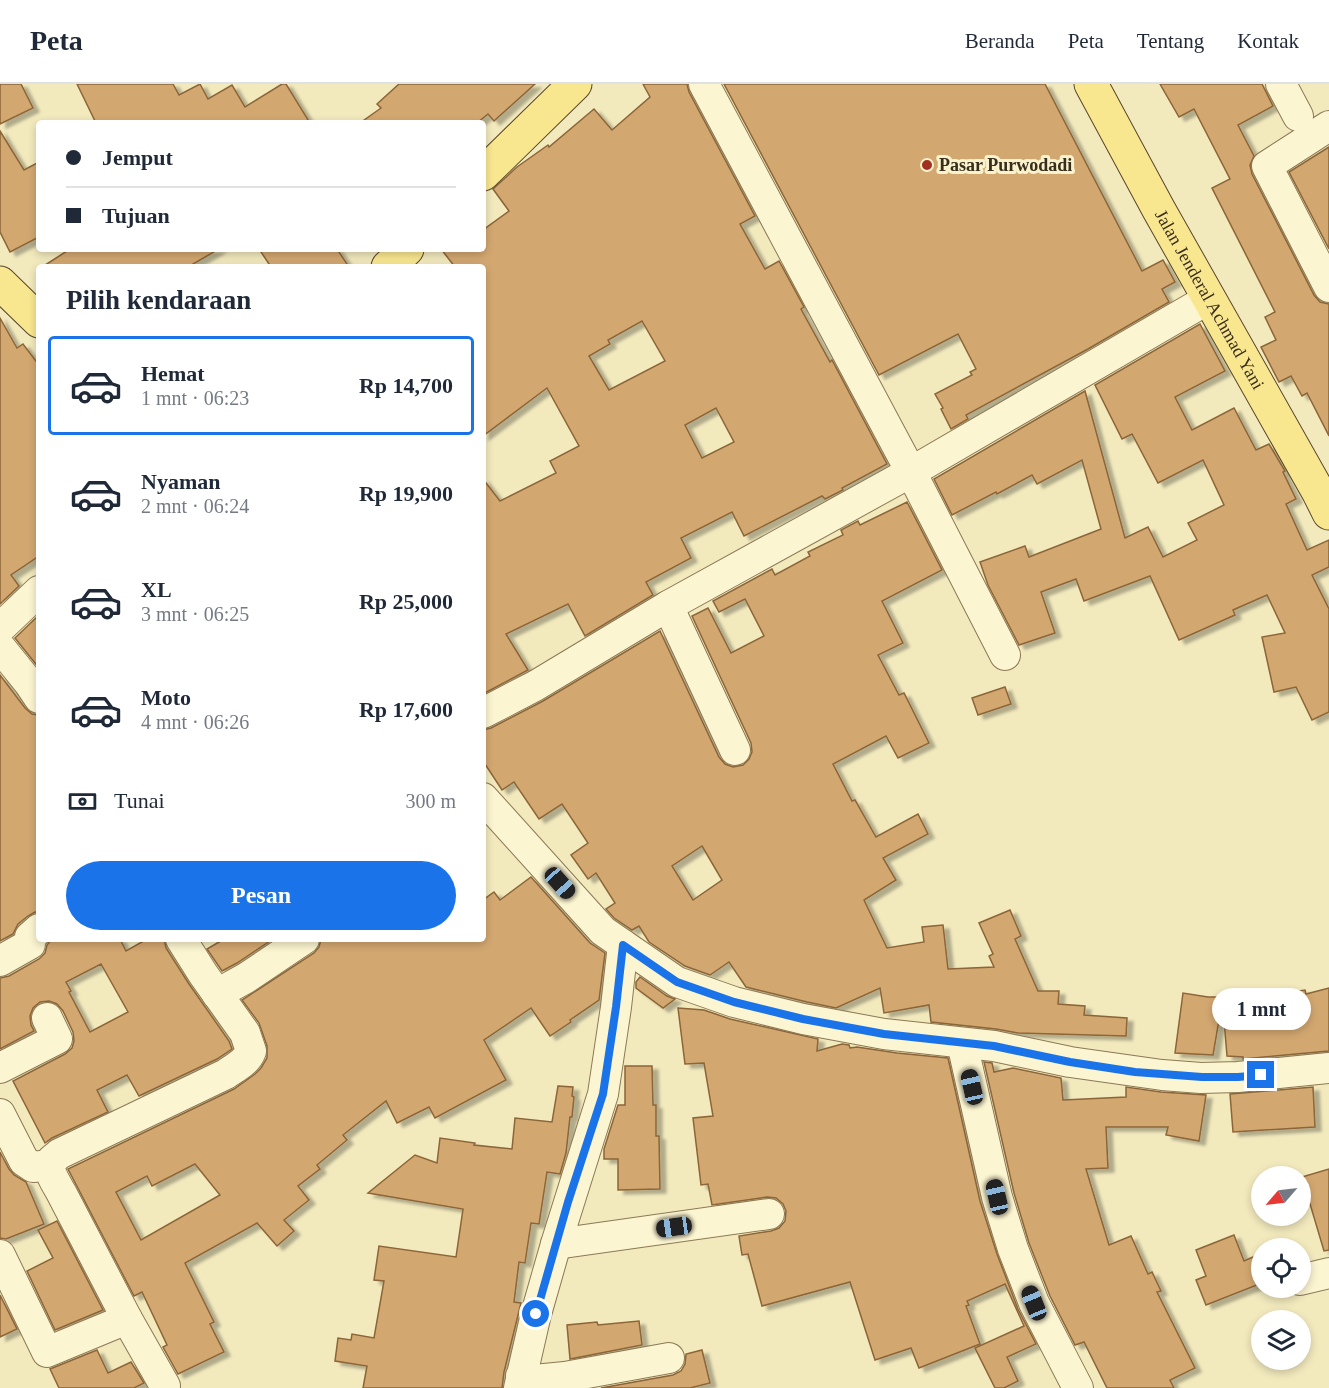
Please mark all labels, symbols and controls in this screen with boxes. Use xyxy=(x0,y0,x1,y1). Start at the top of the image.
text: Peta xyxy=(30,25,83,56)
text: Beranda xyxy=(965,29,1035,53)
text: Peta xyxy=(1068,29,1104,53)
text: Tentang xyxy=(1137,29,1204,53)
text: Kontak xyxy=(1237,29,1299,53)
text: Jemput xyxy=(102,145,173,170)
place label: Pasar Purwodadi xyxy=(939,155,1072,175)
marker: Pasar Purwodadi xyxy=(920,158,934,172)
text: Tujuan xyxy=(102,203,170,228)
street label: Jalan Jenderal Achmad Yani xyxy=(1151,206,1268,393)
text: Pilih kendaraan xyxy=(66,285,251,315)
icon: car xyxy=(69,359,123,413)
text: Hemat xyxy=(141,361,205,386)
text: Rp 14,700 xyxy=(359,373,453,398)
text: 1 mnt · 06:23 xyxy=(141,387,249,409)
icon: car xyxy=(69,467,123,521)
text: Nyaman xyxy=(141,469,220,494)
text: Rp 19,900 xyxy=(359,481,453,506)
text: 2 mnt · 06:24 xyxy=(141,495,249,517)
icon: car xyxy=(69,575,123,629)
text: XL xyxy=(141,577,172,602)
text: Rp 25,000 xyxy=(359,589,453,614)
text: 3 mnt · 06:25 xyxy=(141,603,249,625)
icon: car xyxy=(69,683,123,737)
text: Moto xyxy=(141,685,191,710)
text: Rp 17,600 xyxy=(359,697,453,722)
text: 4 mnt · 06:26 xyxy=(141,711,249,733)
icon: cash xyxy=(66,785,99,818)
text: Tunai xyxy=(114,788,165,813)
text: 300 m xyxy=(405,790,456,812)
button: Pesan xyxy=(66,861,456,930)
car xyxy=(541,864,579,902)
callout: 1 mnt xyxy=(1212,988,1310,1030)
text: 1 mnt xyxy=(1237,998,1286,1020)
route end xyxy=(1247,1061,1274,1088)
car xyxy=(959,1067,985,1107)
north arrow xyxy=(1251,1166,1311,1226)
map controls xyxy=(1251,1166,1311,1370)
car xyxy=(984,1177,1010,1217)
car xyxy=(655,1216,693,1238)
button: locate xyxy=(1251,1238,1311,1298)
car xyxy=(1019,1283,1049,1323)
route start xyxy=(522,1300,549,1327)
button: layers xyxy=(1251,1310,1311,1370)

